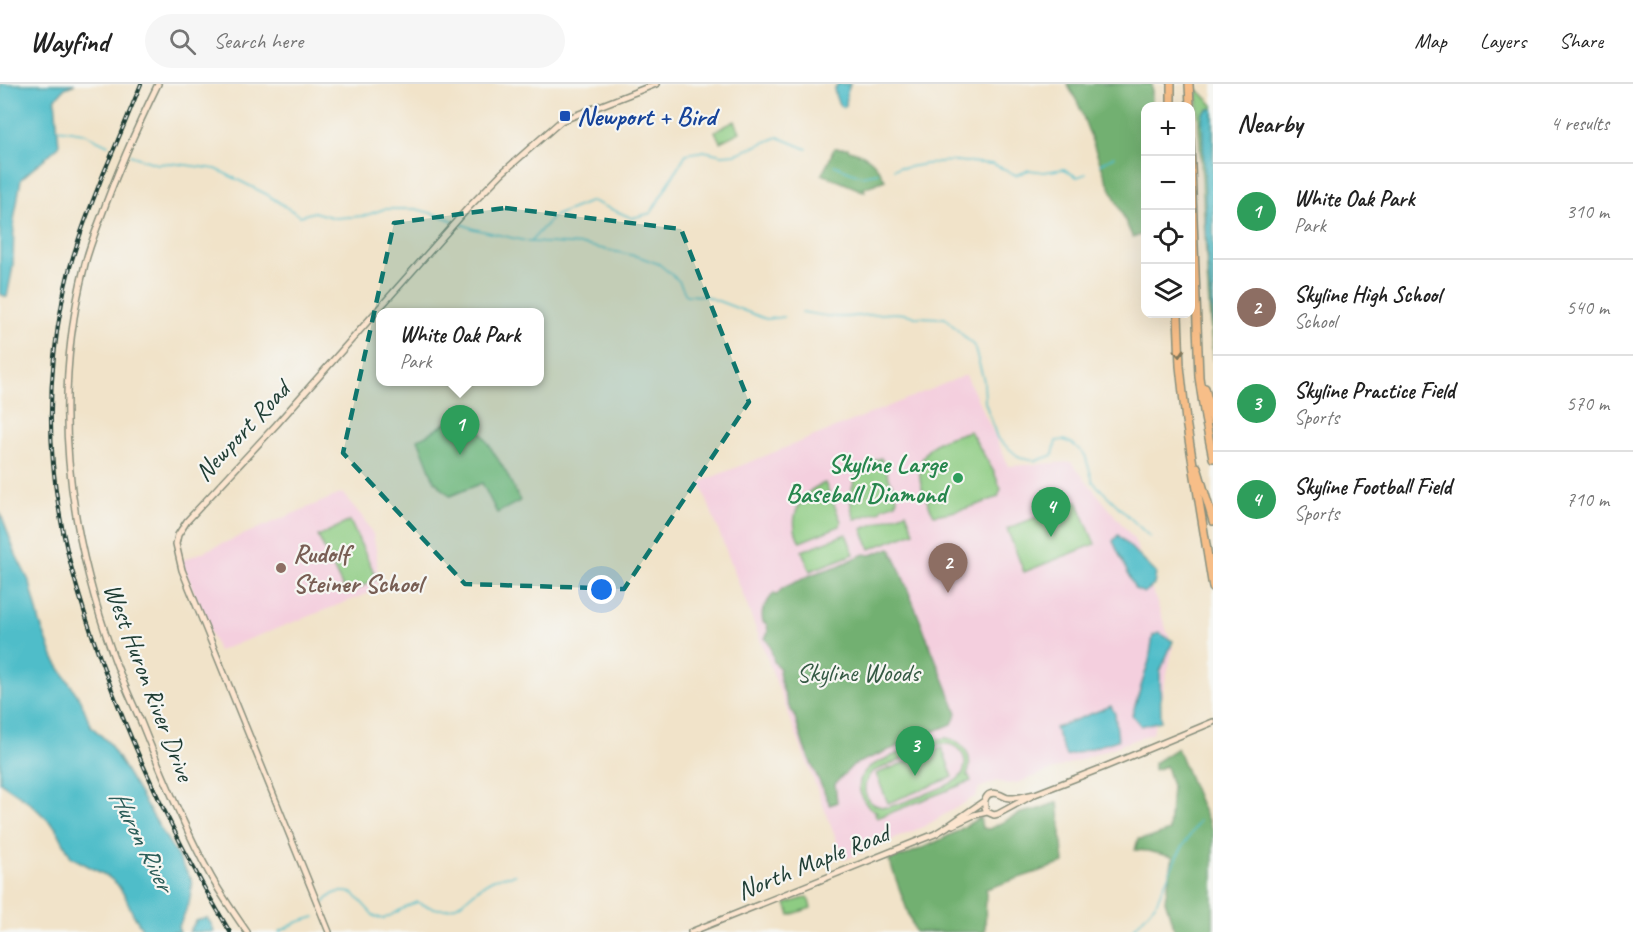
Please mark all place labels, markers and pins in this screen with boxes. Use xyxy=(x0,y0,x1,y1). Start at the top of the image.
place label: Newport + Bird xyxy=(577,100,720,133)
marker: Newport + Bird xyxy=(558,109,572,123)
pin: 1 xyxy=(440,406,480,455)
place label: Skyline Large Baseball Diamond xyxy=(786,447,951,510)
marker: Skyline Large Baseball Diamond xyxy=(951,471,965,485)
pin: 4 xyxy=(1032,488,1070,537)
place label: Rudolf Steiner School xyxy=(293,537,428,600)
pin: 2 xyxy=(928,544,968,593)
marker: Rudolf Steiner School xyxy=(274,561,288,575)
pin: 3 xyxy=(896,726,934,776)

